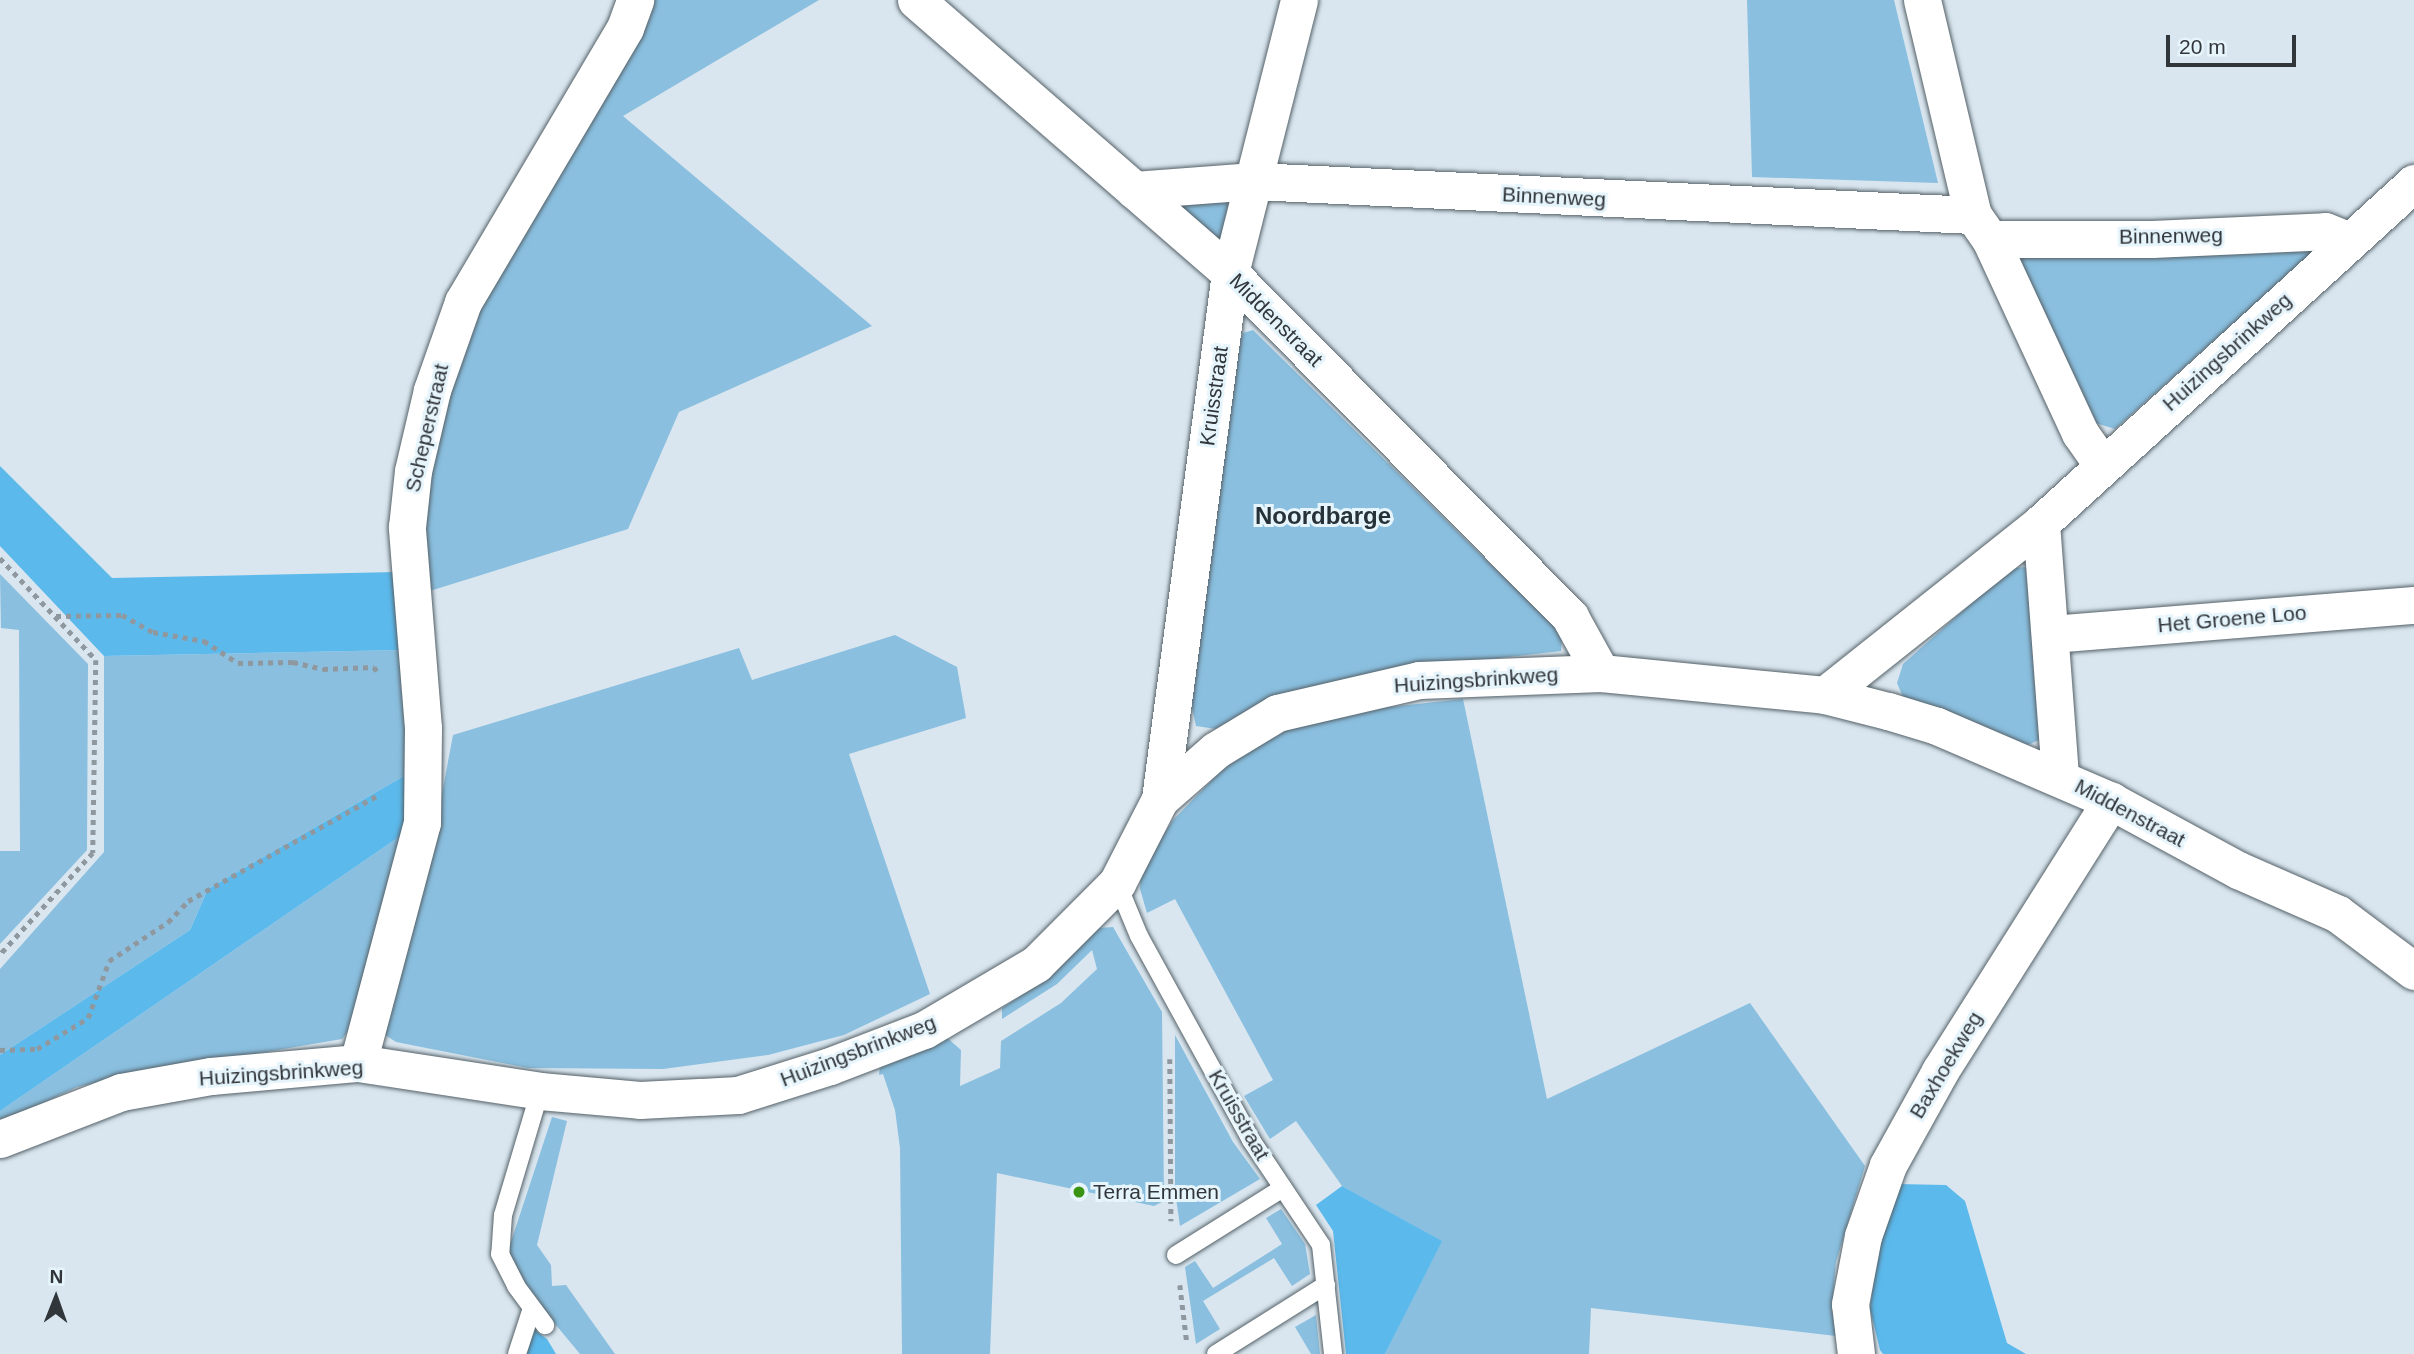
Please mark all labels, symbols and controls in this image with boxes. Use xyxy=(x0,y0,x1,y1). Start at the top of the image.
scale bar xyxy=(2169,21,2298,65)
text: 20 m xyxy=(2179,35,2226,58)
street label: Binnenweg xyxy=(1501,182,1607,212)
street label: Binnenweg xyxy=(2119,222,2223,250)
street label: Middenstraat xyxy=(1224,268,1328,372)
street label: Huizingsbrinkweg xyxy=(2157,288,2297,416)
street label: Kruisstraat xyxy=(1195,345,1233,447)
street label: Scheperstraat xyxy=(400,361,454,495)
district label: Noordbarge xyxy=(1255,502,1391,530)
street label: Het Groene Loo xyxy=(2156,600,2308,638)
street label: Huizingsbrinkweg xyxy=(1393,662,1559,698)
street label: Middenstraat xyxy=(2070,773,2190,853)
street label: Baxhoekweg xyxy=(1904,1007,1988,1123)
street label: Huizingsbrinkweg xyxy=(777,1010,939,1092)
street label: Huizingsbrinkweg xyxy=(198,1055,364,1091)
street label: Kruisstraat xyxy=(1203,1065,1275,1165)
place label: Terra Emmen xyxy=(1093,1179,1219,1205)
marker: Terra Emmen xyxy=(1071,1184,1087,1200)
north arrow xyxy=(21,1263,91,1333)
text: N xyxy=(49,1266,63,1287)

